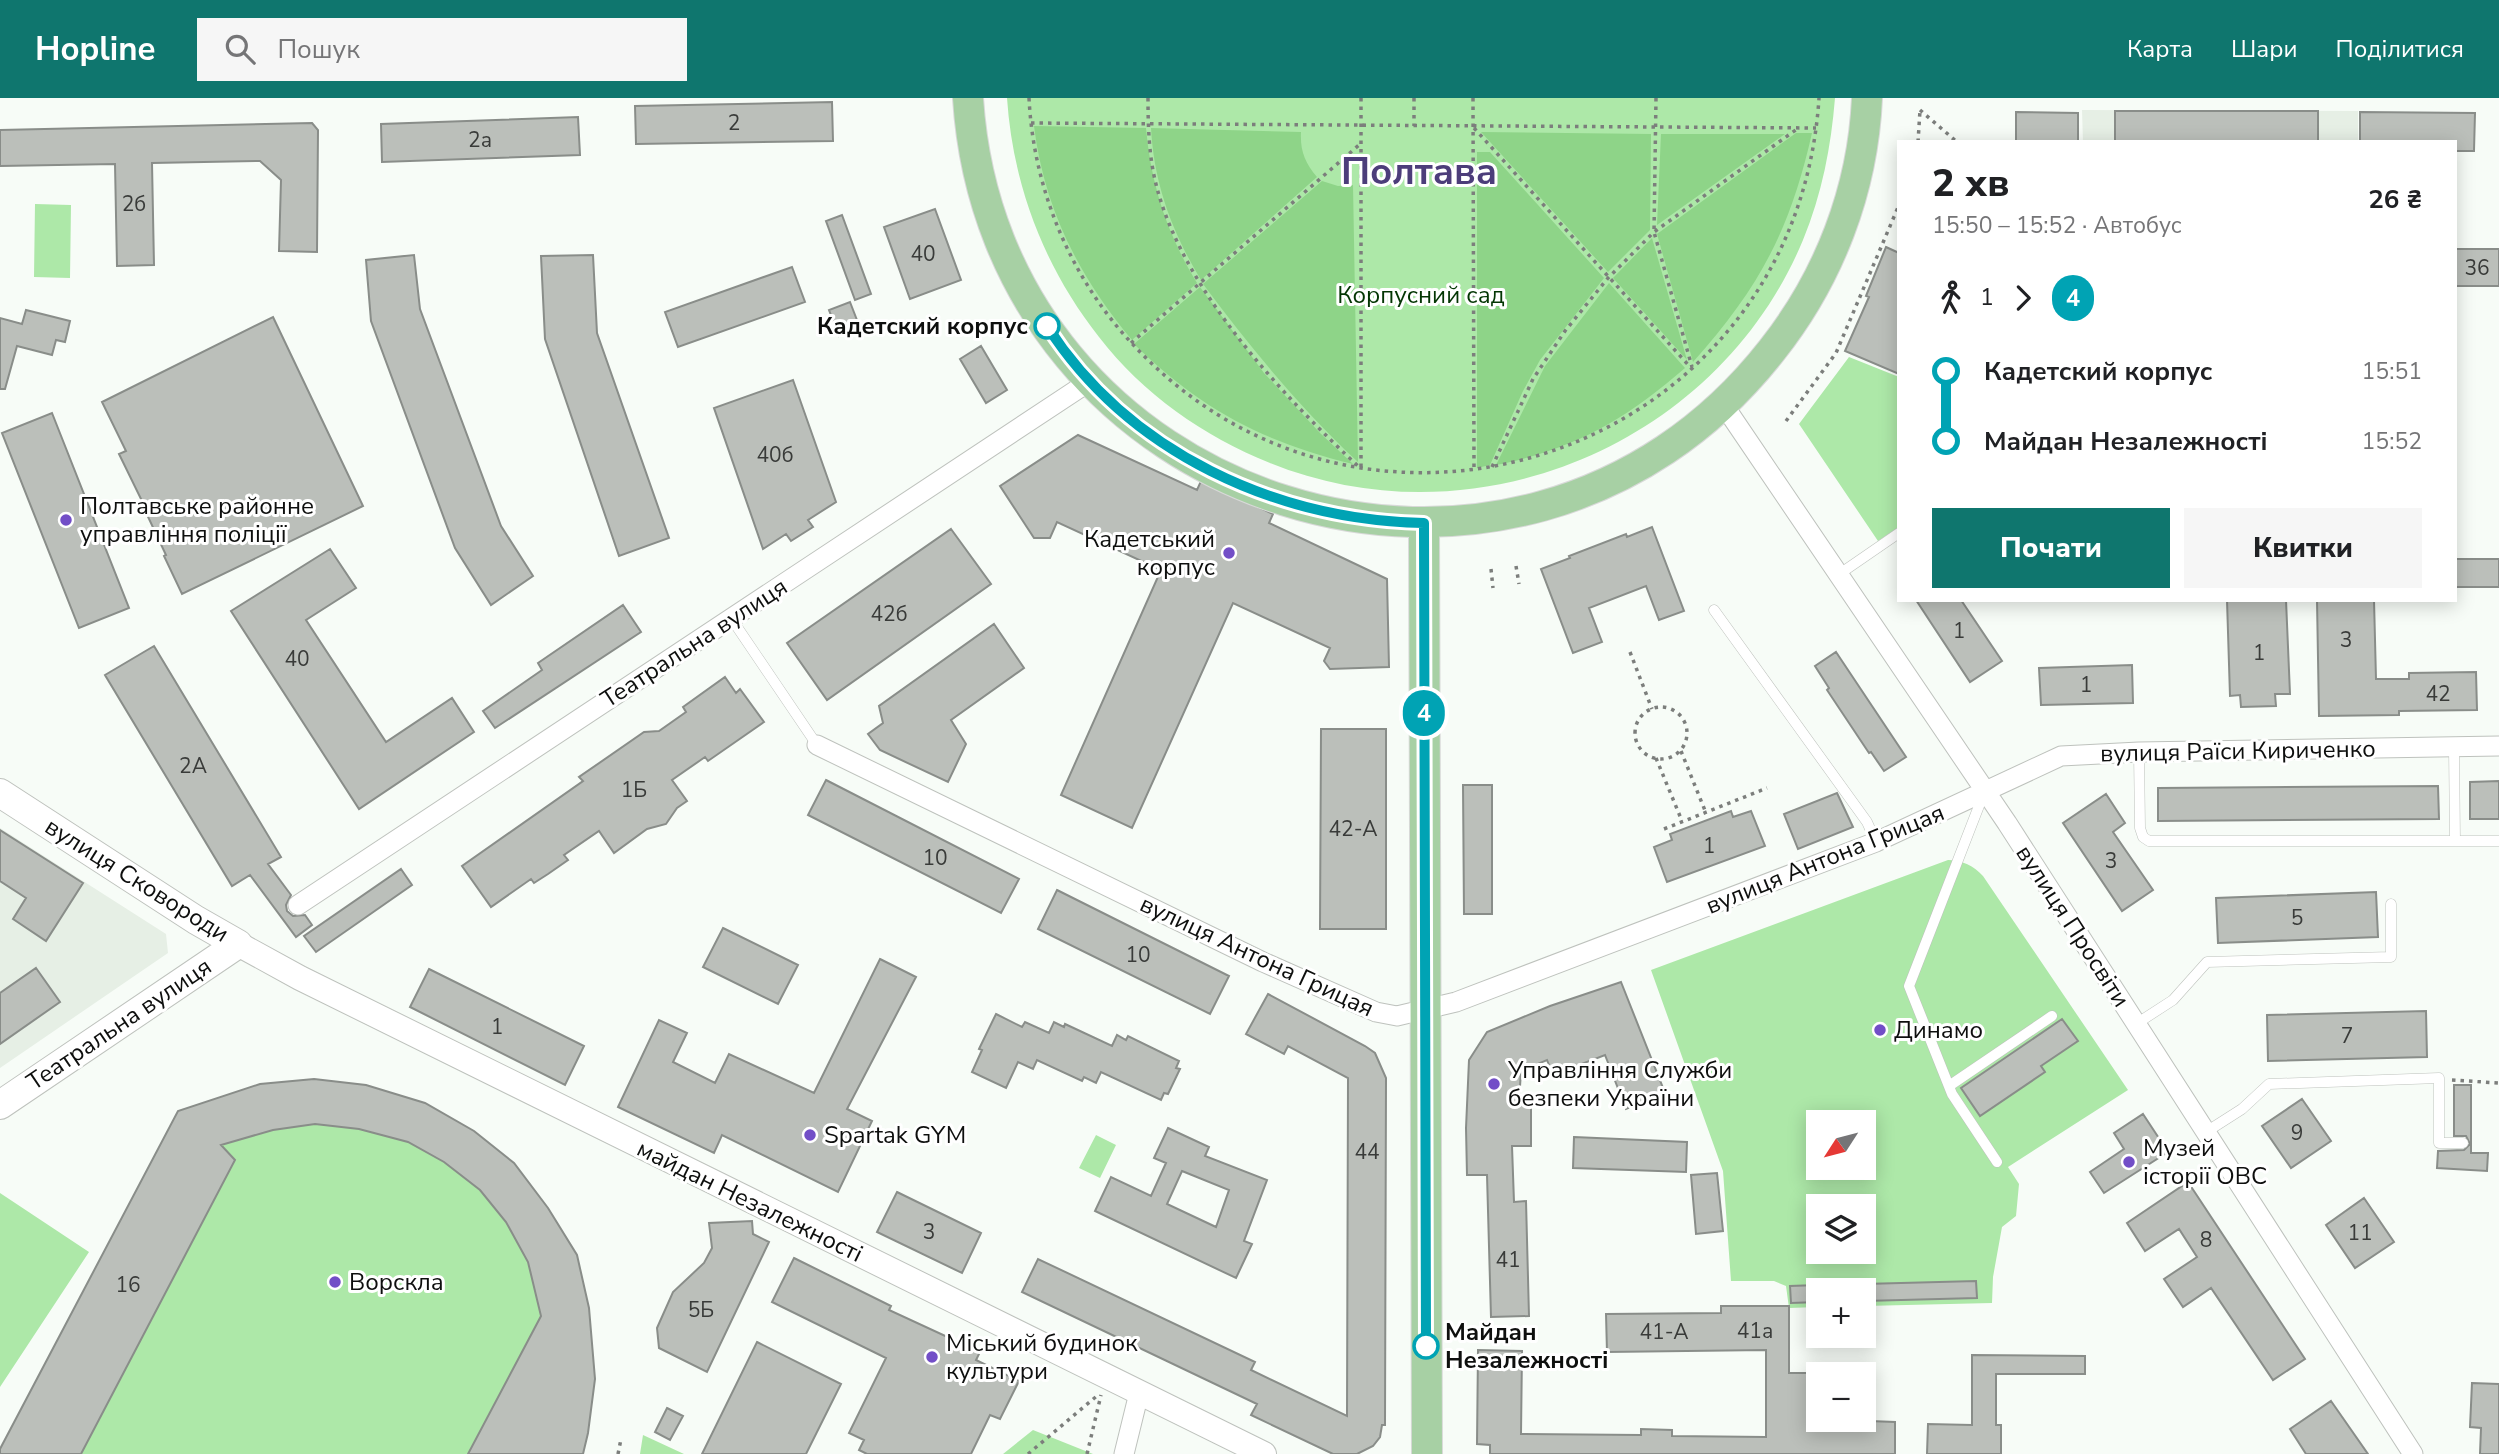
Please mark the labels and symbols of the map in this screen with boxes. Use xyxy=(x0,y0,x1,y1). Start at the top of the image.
house number: 2 xyxy=(728,109,740,137)
house number: 2а xyxy=(468,126,492,154)
district label: Полтава xyxy=(1341,146,1497,197)
house number: 2б xyxy=(122,190,146,218)
house number: 40 xyxy=(910,240,936,268)
house number: 36 xyxy=(2464,254,2490,282)
park label: Корпусний сад xyxy=(1337,279,1505,311)
place label: Кадетский корпус xyxy=(817,310,1028,342)
marker: Кадетский корпус xyxy=(1034,313,1060,339)
house number: 40б xyxy=(756,441,794,469)
place label: Полтавське районне управління поліції xyxy=(80,490,314,550)
marker: Полтавське районне управління поліції xyxy=(58,512,74,528)
place label: Кадетський корпус xyxy=(1084,523,1215,583)
marker: Кадетський корпус xyxy=(1221,545,1237,561)
street label: Театральна вулиця xyxy=(595,571,793,715)
house number: 42б xyxy=(870,600,908,628)
house number: 1 xyxy=(1953,617,1965,645)
house number: 3 xyxy=(2340,626,2352,654)
house number: 1 xyxy=(2253,639,2265,667)
house number: 40 xyxy=(284,645,310,673)
house number: 1 xyxy=(2080,671,2092,699)
house number: 42 xyxy=(2425,680,2451,708)
line badge: 4 xyxy=(1401,690,1447,736)
street label: вулиця Раїси Кириченко xyxy=(2100,733,2376,769)
house number: 2А xyxy=(179,752,207,780)
house number: 1Б xyxy=(621,776,647,804)
street label: вулиця Антона Грицая xyxy=(1701,796,1949,922)
street label: вулиця Сковороди xyxy=(39,810,235,950)
house number: 42-А xyxy=(1328,815,1378,843)
house number: 1 xyxy=(1703,832,1715,860)
street label: вулиця Просвіти xyxy=(2009,839,2137,1013)
house number: 10 xyxy=(922,844,948,872)
house number: 3 xyxy=(2105,847,2117,875)
street label: вулиця Антона Грицая xyxy=(1135,888,1379,1024)
house number: 5 xyxy=(2291,904,2303,932)
house number: 10 xyxy=(1125,941,1151,969)
street label: Театральна вулиця xyxy=(20,950,218,1098)
house number: 1 xyxy=(491,1013,503,1041)
place label: Динамо xyxy=(1894,1014,1983,1046)
marker: Динамо xyxy=(1872,1022,1888,1038)
house number: 7 xyxy=(2341,1022,2353,1050)
place label: Управління Служби безпеки України xyxy=(1507,1054,1732,1114)
marker: Управління Служби безпеки України xyxy=(1486,1076,1502,1092)
north arrow xyxy=(1806,1110,1876,1180)
place label: Spartak GYM xyxy=(824,1119,966,1151)
house number: 9 xyxy=(2291,1119,2303,1147)
marker: Spartak GYM xyxy=(802,1127,818,1143)
street label: майдан Незалежності xyxy=(632,1132,868,1270)
place label: Музей історії ОВС xyxy=(2143,1132,2267,1192)
house number: 44 xyxy=(1354,1138,1380,1166)
marker: Музей історії ОВС xyxy=(2121,1154,2137,1170)
house number: 3 xyxy=(923,1218,935,1246)
house number: 11 xyxy=(2347,1219,2373,1247)
house number: 8 xyxy=(2200,1226,2212,1254)
house number: 41 xyxy=(1495,1246,1521,1274)
place label: Ворскла xyxy=(349,1266,444,1298)
house number: 16 xyxy=(115,1271,141,1299)
marker: Ворскла xyxy=(327,1274,343,1290)
house number: 5Б xyxy=(688,1296,714,1324)
place label: Майдан Незалежності xyxy=(1445,1316,1609,1376)
house number: 41а xyxy=(1737,1317,1773,1345)
house number: 41-А xyxy=(1639,1318,1689,1346)
place label: Міський будинок культури xyxy=(946,1327,1138,1387)
marker: Майдан Незалежності xyxy=(1413,1333,1439,1359)
marker: Міський будинок культури xyxy=(924,1349,940,1365)

